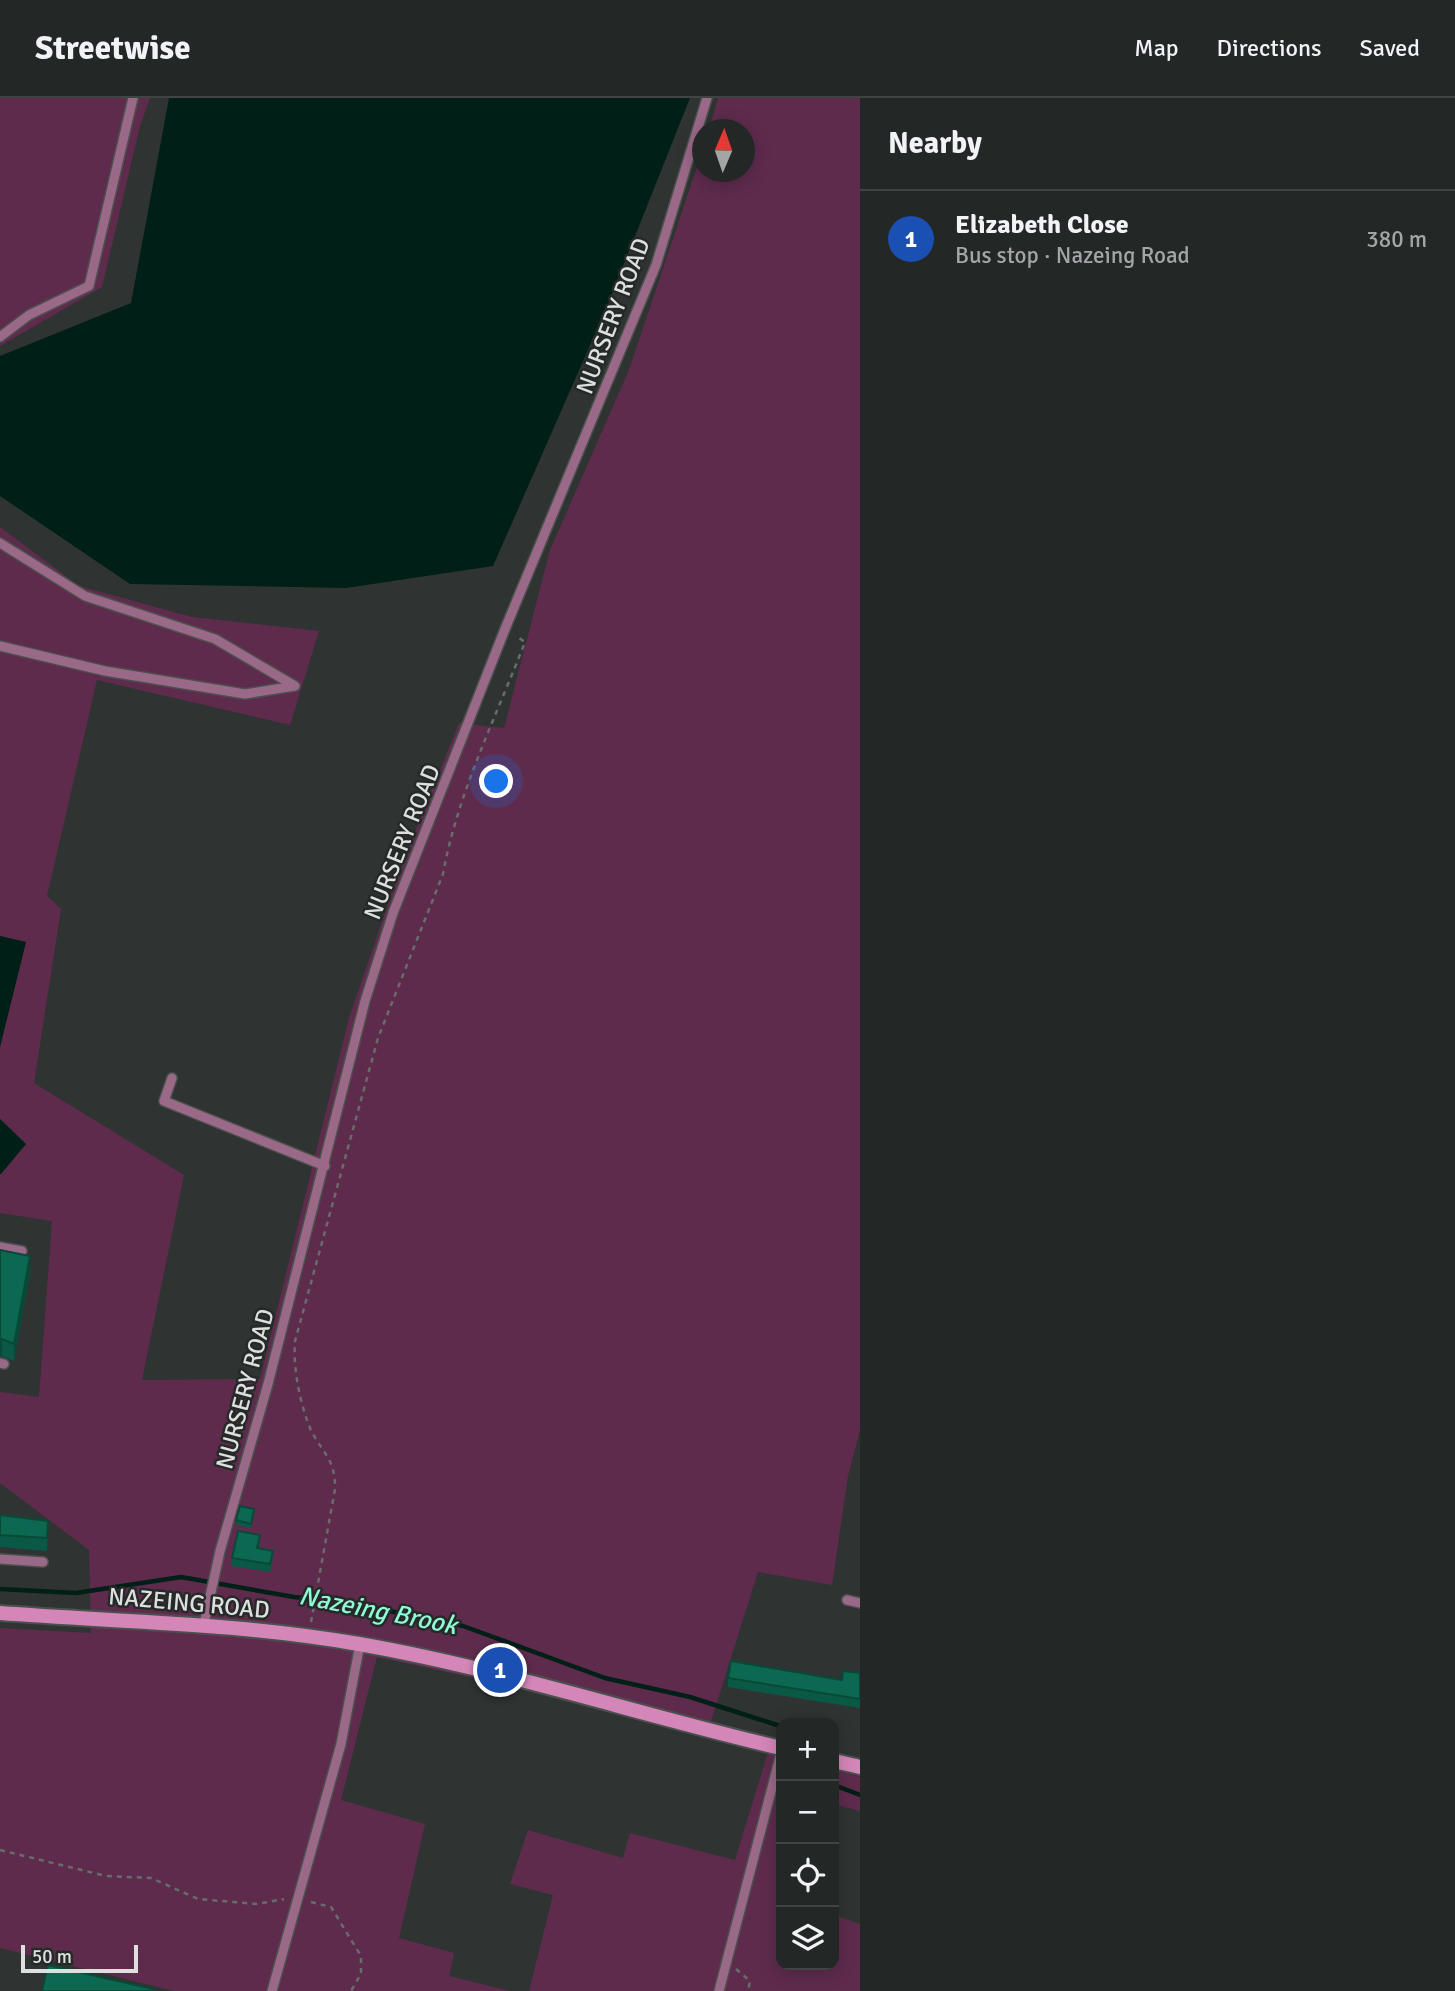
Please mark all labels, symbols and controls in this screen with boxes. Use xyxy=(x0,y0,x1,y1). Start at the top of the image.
text: Streetwise xyxy=(35,28,191,69)
text: Map xyxy=(1134,33,1179,63)
text: Directions xyxy=(1217,33,1322,63)
text: Saved xyxy=(1360,33,1420,63)
north arrow xyxy=(692,119,755,182)
text: Nearby xyxy=(888,125,982,162)
text: Elizabeth Close xyxy=(955,209,1129,241)
text: 1 xyxy=(905,225,917,254)
text: 380 m xyxy=(1366,225,1427,254)
street label: NURSERY ROAD xyxy=(569,234,657,398)
text: Bus stop · Nazeing Road xyxy=(955,241,1190,270)
street label: NURSERY ROAD xyxy=(357,760,447,924)
your location xyxy=(479,764,513,798)
street label: NURSERY ROAD xyxy=(209,1306,281,1472)
water label: Nazeing Brook xyxy=(296,1580,462,1642)
street label: NAZEING ROAD xyxy=(107,1581,271,1625)
pin: 1 xyxy=(477,1644,523,1696)
map controls xyxy=(776,1718,839,1970)
button: + xyxy=(776,1718,839,1781)
button: − xyxy=(776,1781,839,1844)
button: locate xyxy=(776,1844,839,1907)
button: layers xyxy=(776,1907,839,1970)
scale bar xyxy=(21,1942,138,1974)
text: 50 m xyxy=(32,1945,72,1969)

